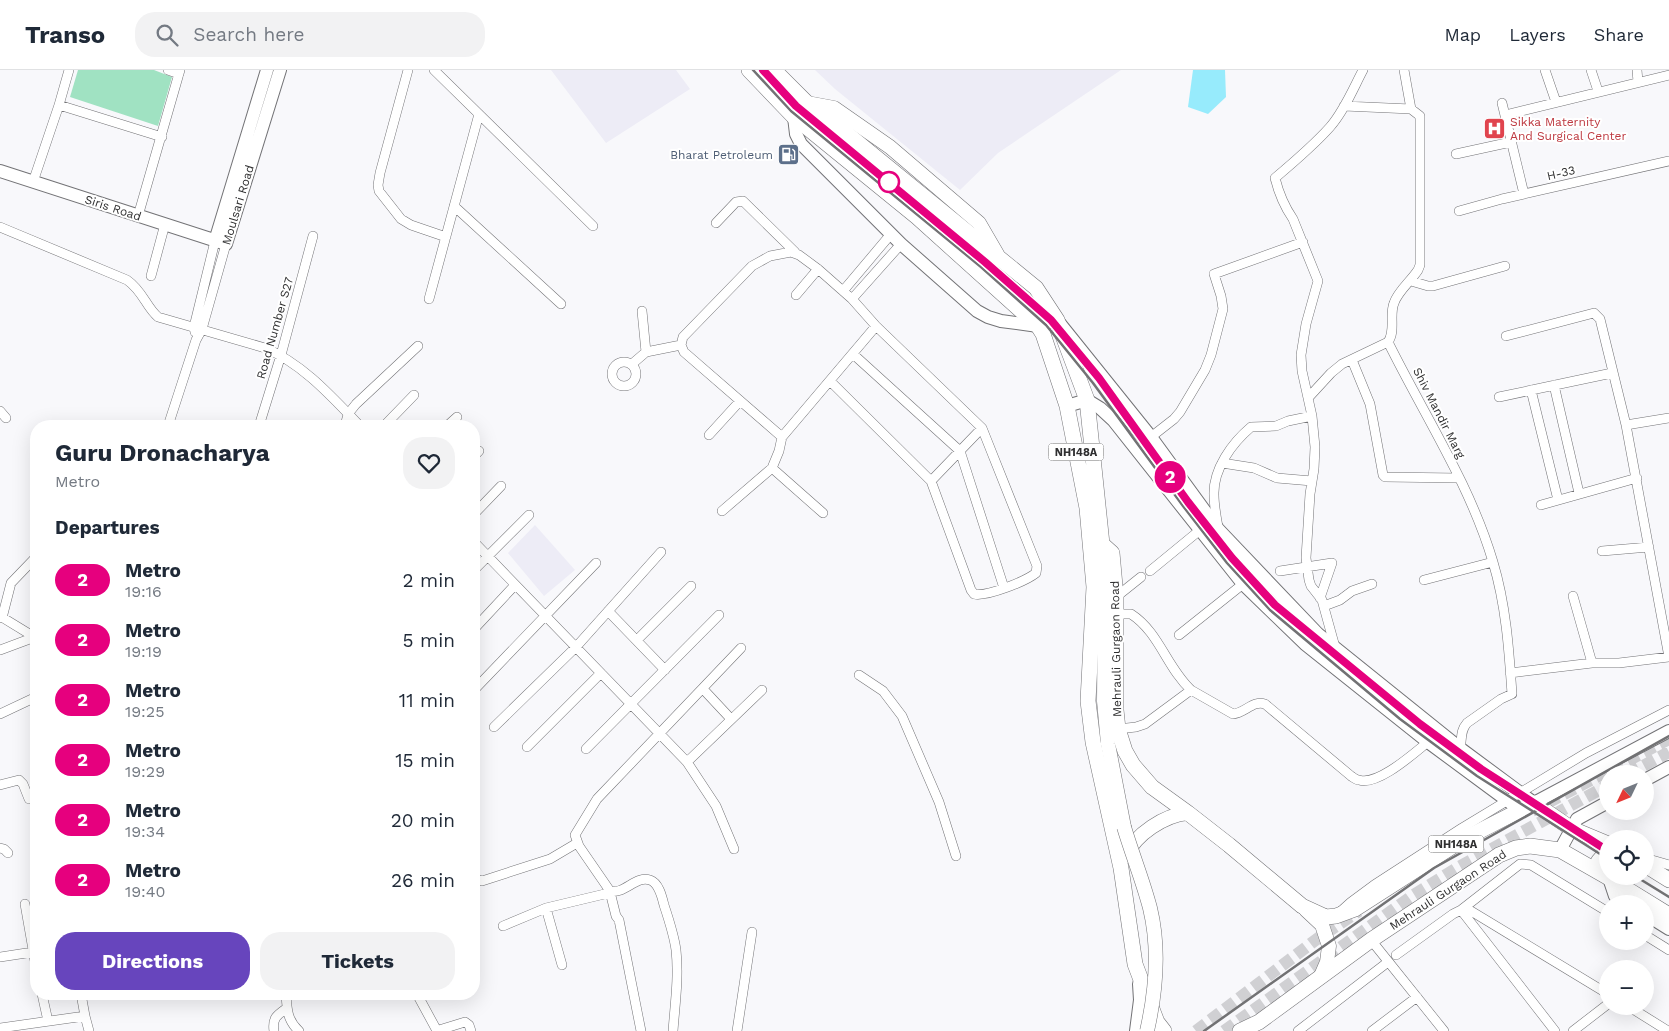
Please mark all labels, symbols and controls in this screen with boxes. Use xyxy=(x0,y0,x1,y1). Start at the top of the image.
search box xyxy=(135,12,485,57)
text: Transo xyxy=(25,21,105,49)
icon: search xyxy=(153,21,181,49)
text: Search here xyxy=(193,23,305,46)
text: Map xyxy=(1444,24,1481,45)
text: Layers xyxy=(1509,24,1566,45)
text: Share xyxy=(1594,24,1644,45)
place label: Sikka Maternity And Surgical Center xyxy=(1510,115,1626,143)
hospital icon: Sikka Maternity And Surgical Center xyxy=(1482,117,1506,141)
fuel station icon: Bharat Petroleum xyxy=(777,143,801,167)
place label: Bharat Petroleum xyxy=(670,148,773,162)
street label: Moulsari Road xyxy=(219,163,257,247)
street label: H-33 xyxy=(1545,163,1577,183)
unlabelled marker xyxy=(878,171,900,193)
street label: Siris Road xyxy=(83,192,143,224)
street label: Road Number S27 xyxy=(254,275,296,381)
street label: Shiv Mandir Marg xyxy=(1410,365,1468,461)
button: heart xyxy=(403,437,455,489)
text: Guru Dronacharya xyxy=(55,439,270,467)
road number: NH148A xyxy=(1048,444,1104,461)
line badge: 2 xyxy=(1154,461,1186,493)
text: 2 xyxy=(1165,466,1175,487)
text: Metro xyxy=(55,472,100,491)
text: Departures xyxy=(55,516,160,539)
text: Metro xyxy=(125,559,181,582)
text: 2 xyxy=(77,569,88,590)
text: 2 min xyxy=(403,569,455,592)
street label: Mehrauli Gurgaon Road xyxy=(1108,581,1124,717)
text: 19:16 xyxy=(125,582,162,601)
text: Metro xyxy=(125,619,181,642)
text: 2 xyxy=(77,629,88,650)
text: 5 min xyxy=(403,629,455,652)
text: 19:19 xyxy=(125,642,162,661)
text: Metro xyxy=(125,679,181,702)
text: 2 xyxy=(77,689,88,710)
text: 11 min xyxy=(399,689,455,712)
text: 19:25 xyxy=(125,702,165,721)
text: Metro xyxy=(125,739,181,762)
text: 2 xyxy=(77,749,88,770)
text: 15 min xyxy=(395,749,455,772)
text: 19:29 xyxy=(125,762,165,781)
north arrow xyxy=(1599,765,1654,820)
map controls xyxy=(1599,765,1654,1015)
text: Metro xyxy=(125,799,181,822)
text: 2 xyxy=(77,809,88,830)
text: 20 min xyxy=(391,809,455,832)
text: 19:34 xyxy=(125,822,165,841)
button: locate xyxy=(1599,830,1654,885)
road number: NH148A xyxy=(1428,836,1484,852)
street label: Mehrauli Gurgaon Road xyxy=(1387,847,1509,933)
text: Metro xyxy=(125,859,181,882)
text: 2 xyxy=(77,869,88,890)
text: 26 min xyxy=(391,869,455,892)
text: 19:40 xyxy=(125,882,166,901)
button: + xyxy=(1599,895,1654,950)
button: Directions xyxy=(55,932,250,990)
button: Tickets xyxy=(260,932,455,990)
button: − xyxy=(1599,960,1654,1015)

